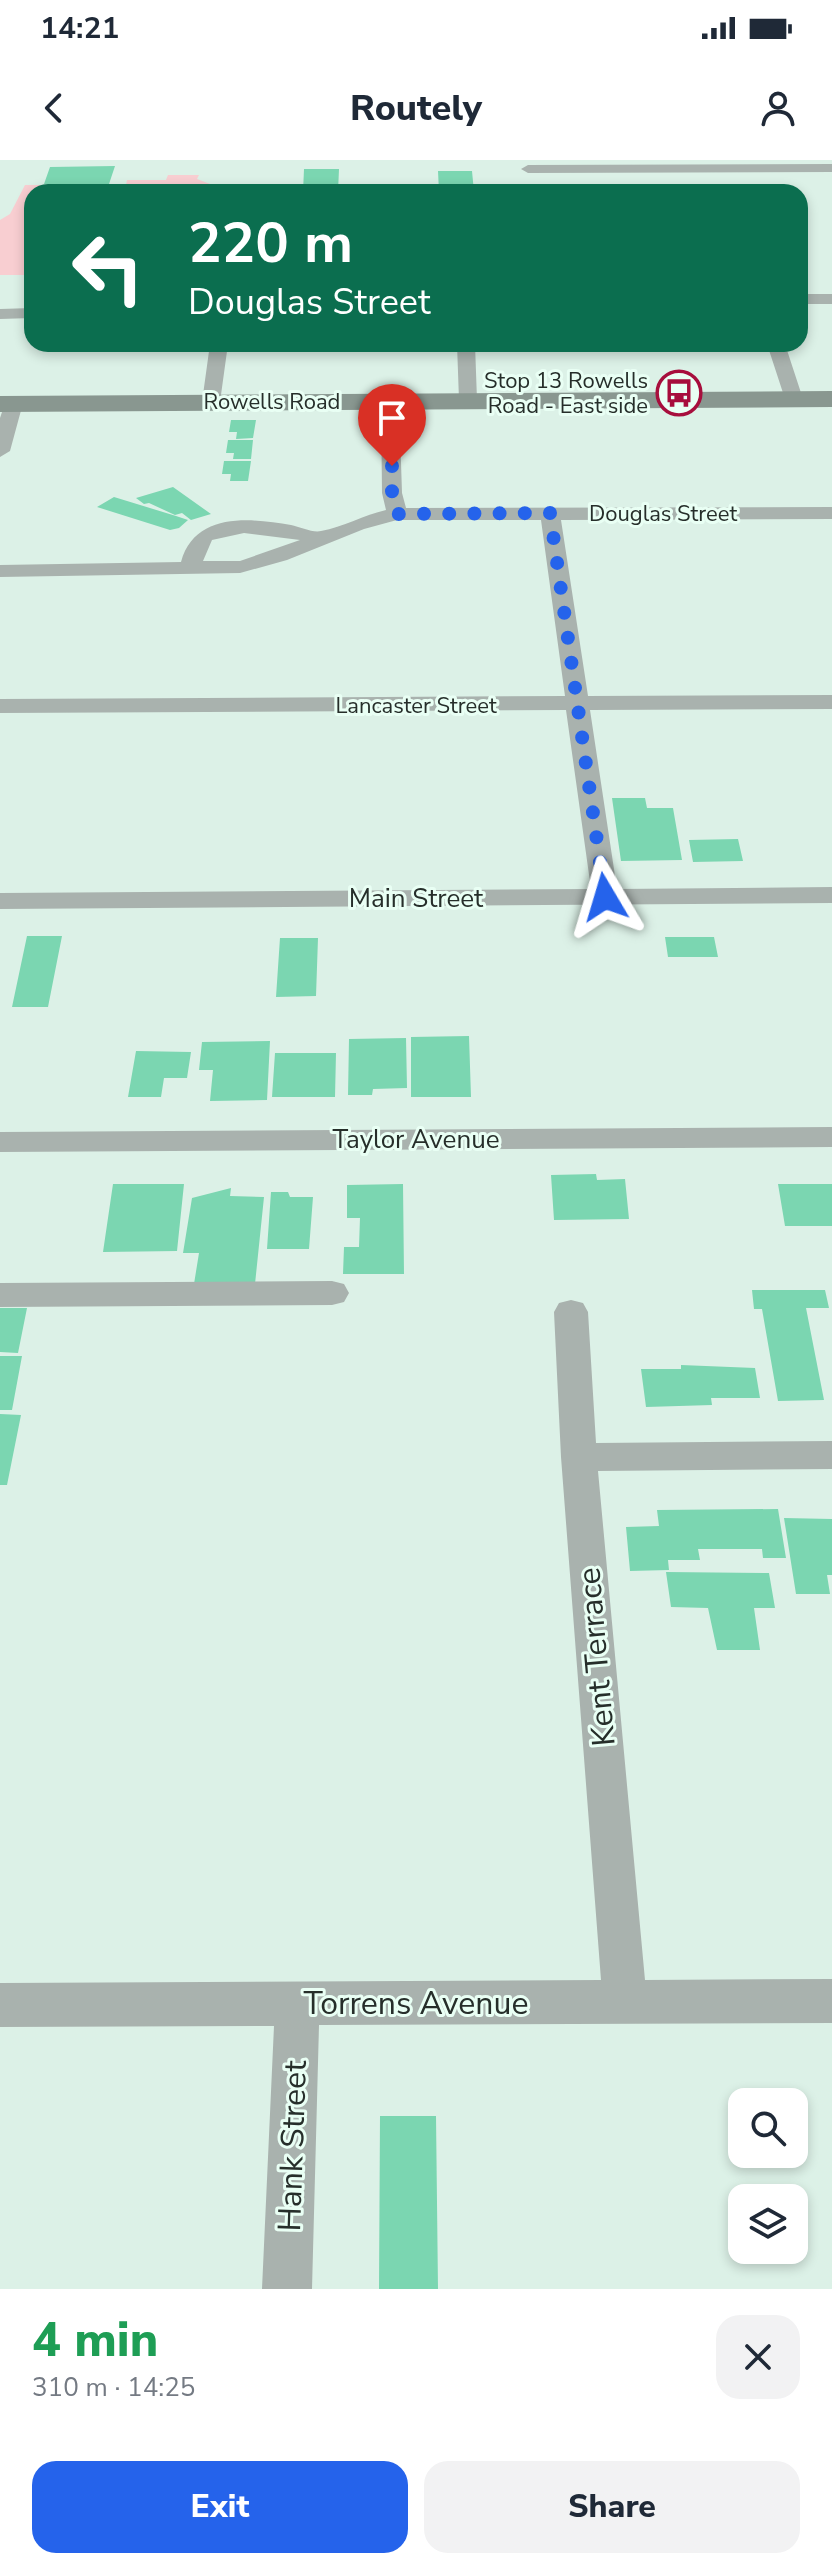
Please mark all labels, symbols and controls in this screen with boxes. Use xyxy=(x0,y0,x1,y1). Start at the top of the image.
text: 14:21 xyxy=(40,8,119,49)
text: Routely xyxy=(350,84,482,133)
icon: back xyxy=(32,86,76,130)
icon: person xyxy=(756,86,800,130)
text: 220 m xyxy=(188,205,353,282)
icon: left xyxy=(56,216,160,320)
text: Douglas Street xyxy=(188,278,431,327)
place label: Stop 13 Rowells Road - East side xyxy=(484,366,648,421)
bus stop icon: Stop 13 Rowells Road - East side xyxy=(655,369,703,417)
pin xyxy=(358,384,426,466)
street label: Rowells Road xyxy=(204,387,340,417)
icon: arrive xyxy=(370,396,414,440)
street label: Douglas Street xyxy=(589,499,737,529)
street label: Lancaster Street xyxy=(335,691,497,721)
position arrow xyxy=(563,855,647,939)
street label: Main Street xyxy=(349,881,484,916)
street label: Taylor Avenue xyxy=(332,1122,500,1157)
street label: Kent Terrace xyxy=(567,1566,626,1748)
street label: Torrens Avenue xyxy=(303,1982,529,2025)
street label: Hank Street xyxy=(268,2059,317,2232)
map controls xyxy=(728,2088,808,2264)
button: search xyxy=(728,2088,808,2168)
button: layers xyxy=(728,2184,808,2264)
text: 4 min xyxy=(32,2307,158,2373)
button: close xyxy=(716,2315,800,2399)
text: 310 m · 14:25 xyxy=(32,2370,195,2405)
button: Exit xyxy=(32,2461,408,2553)
button: Share xyxy=(424,2461,800,2553)

